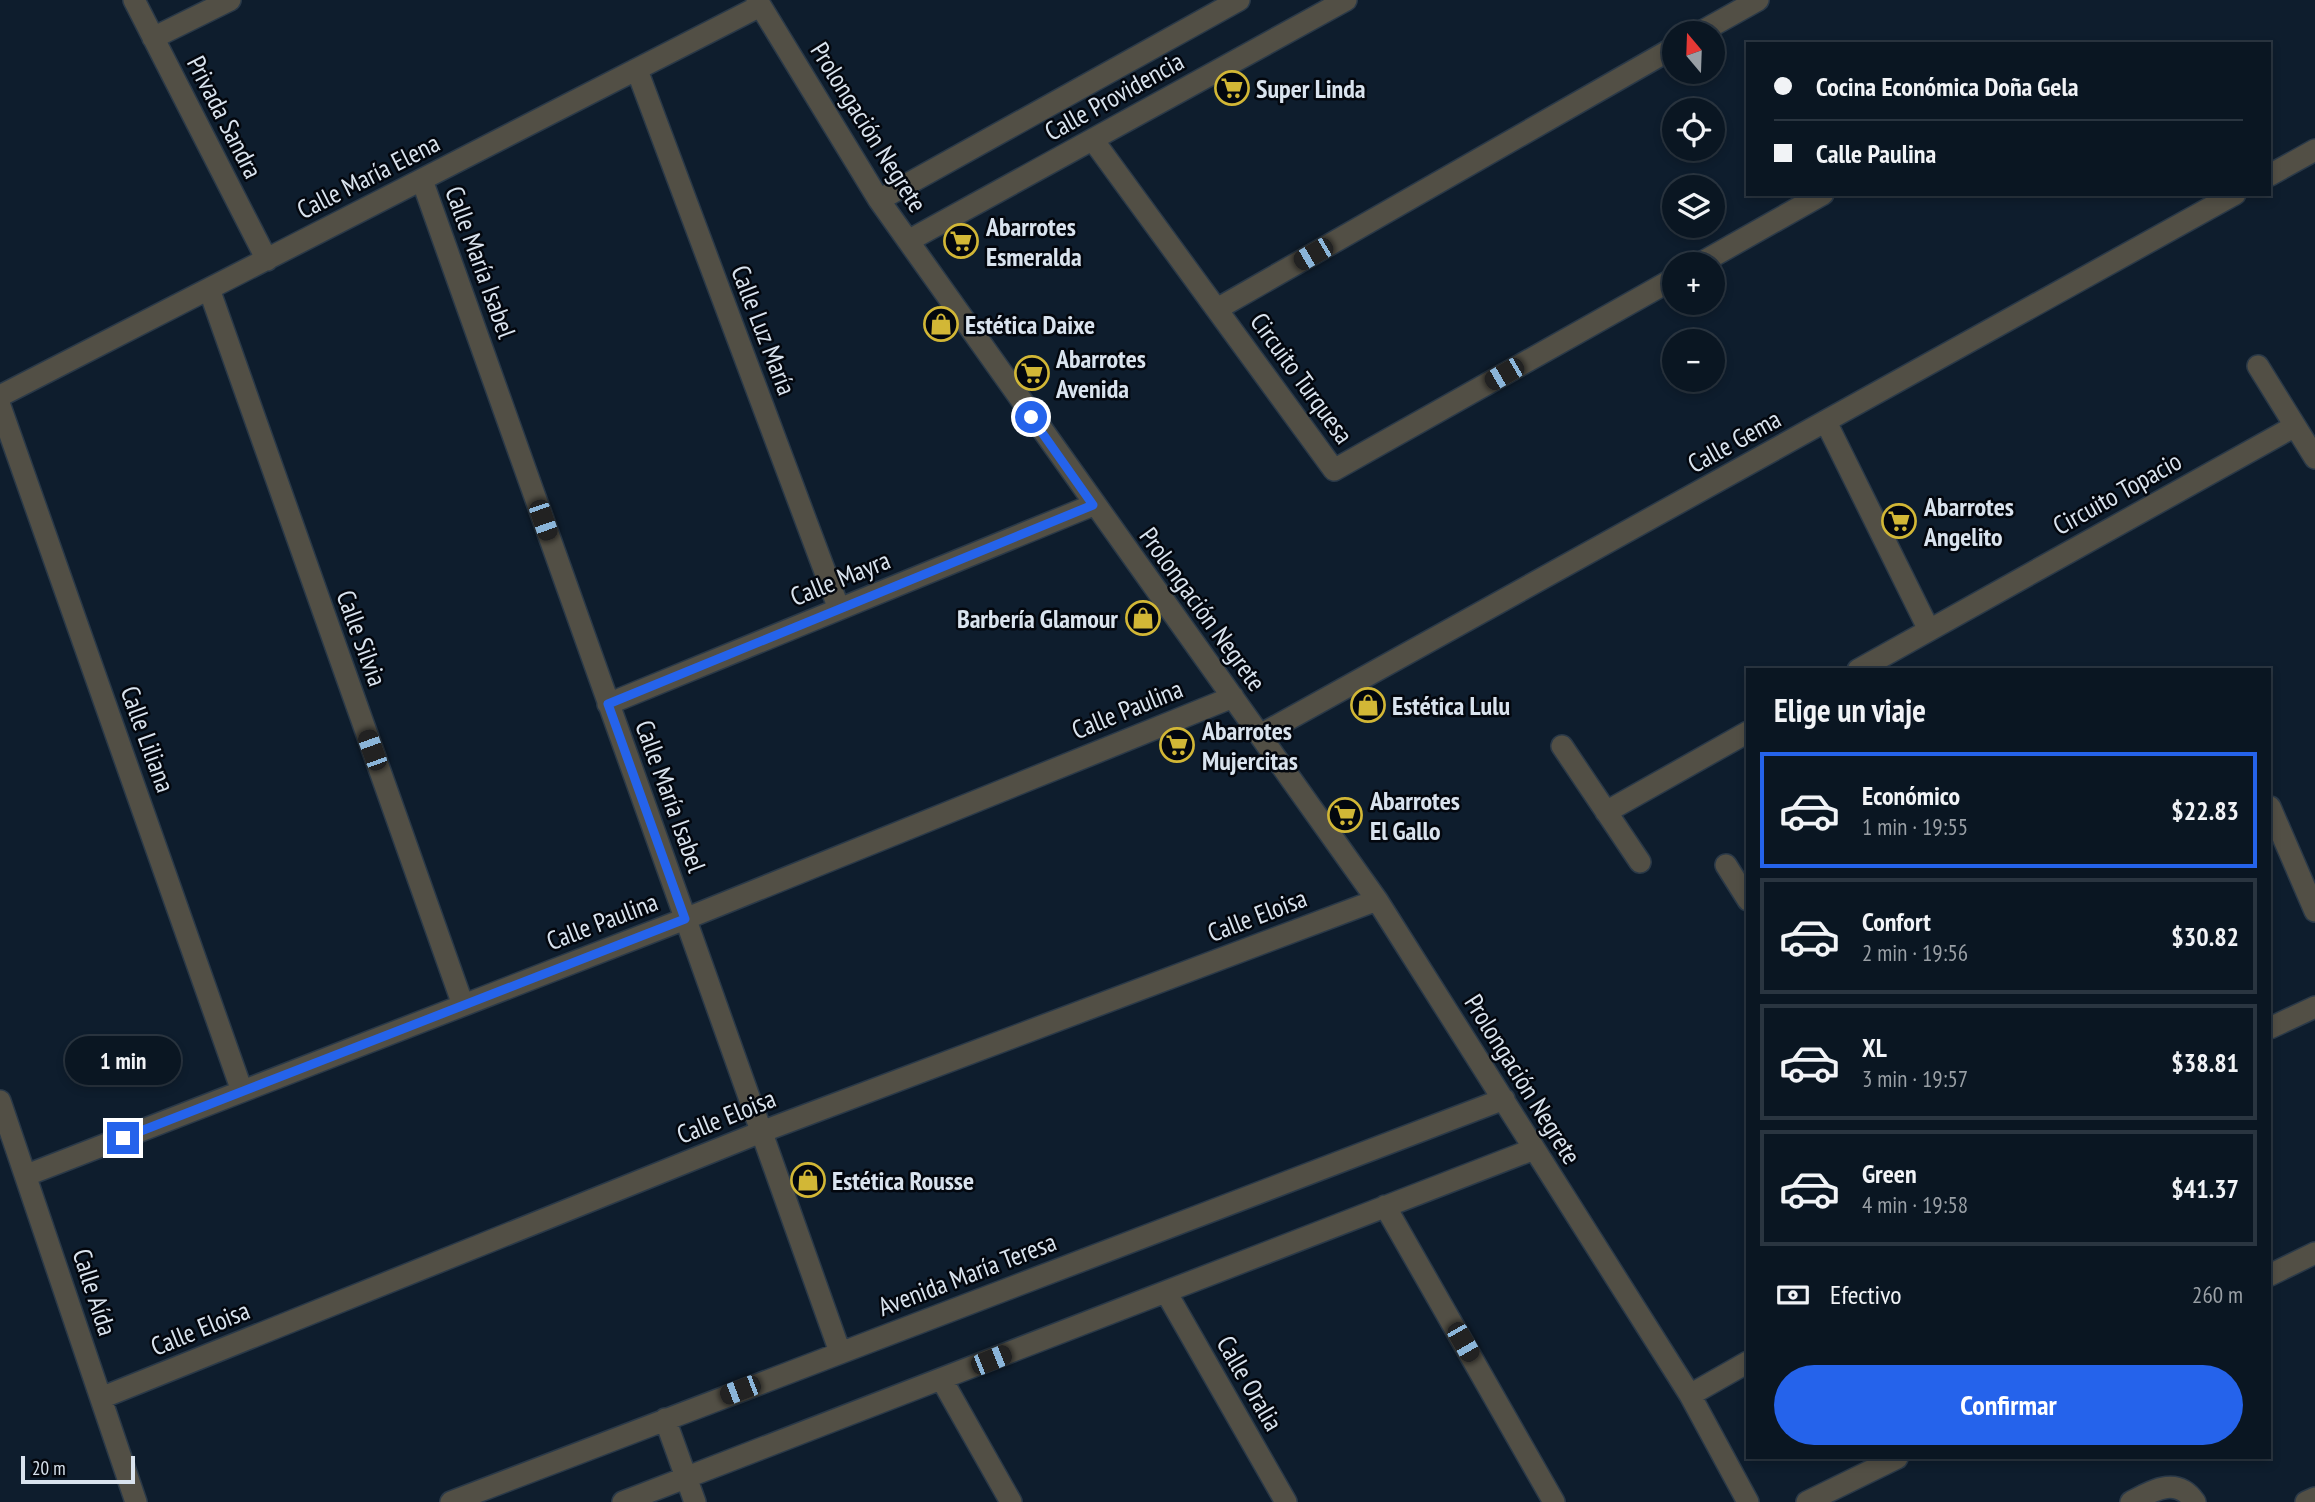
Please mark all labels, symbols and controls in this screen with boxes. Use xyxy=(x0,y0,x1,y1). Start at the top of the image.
north arrow xyxy=(1662,21,1726,84)
map controls xyxy=(1662,21,1725,392)
street label: Prolongación Negrete xyxy=(804,36,934,218)
street label: Calle Providencia xyxy=(1039,44,1189,148)
street label: Privada Sandra xyxy=(180,50,270,184)
supermarket icon: Super Linda xyxy=(1213,69,1251,107)
text: Cocina Económica Doña Gela xyxy=(1816,70,2079,103)
place label: Super Linda xyxy=(1256,72,1366,105)
button: locate xyxy=(1662,98,1725,161)
street label: Calle María Elena xyxy=(291,126,445,226)
text: Calle Paulina xyxy=(1816,137,1936,170)
button: layers xyxy=(1662,175,1725,238)
street label: Calle María Isabel xyxy=(438,182,524,342)
place label: Abarrotes Esmeralda xyxy=(985,210,1082,273)
supermarket icon: Abarrotes Esmeralda xyxy=(942,222,980,260)
car xyxy=(1290,234,1337,274)
button: + xyxy=(1662,252,1725,315)
street label: Calle Luz María xyxy=(724,260,804,400)
shop icon: Estética Daixe xyxy=(922,305,960,343)
street label: Circuito Turquesa xyxy=(1243,306,1361,450)
place label: Estética Daixe xyxy=(965,308,1095,341)
button: − xyxy=(1662,329,1725,392)
place label: Abarrotes Avenida xyxy=(1055,342,1146,405)
supermarket icon: Abarrotes Avenida xyxy=(1013,354,1051,392)
car xyxy=(1481,354,1528,394)
route start xyxy=(1015,401,1047,433)
street label: Calle Gema xyxy=(1682,402,1786,480)
street label: Circuito Topacio xyxy=(2047,444,2187,542)
place label: Abarrotes Angelito xyxy=(1923,490,2014,553)
car xyxy=(527,497,560,543)
supermarket icon: Abarrotes Angelito xyxy=(1880,502,1918,540)
street label: Prolongación Negrete xyxy=(1133,521,1273,697)
street label: Calle Mayra xyxy=(785,543,895,613)
street label: Calle Silvia xyxy=(330,586,394,690)
shop icon: Barbería Glamour xyxy=(1124,599,1162,637)
place label: Barbería Glamour xyxy=(957,602,1118,635)
street label: Calle Paulina xyxy=(1067,672,1187,746)
street label: Calle Liliana xyxy=(114,681,182,797)
shop icon: Estética Lulu xyxy=(1349,686,1387,724)
place label: Estética Lulu xyxy=(1392,689,1510,722)
text: Elige un viaje xyxy=(1774,689,1926,731)
place label: Abarrotes Mujercitas xyxy=(1201,714,1298,777)
street label: Calle María Isabel xyxy=(628,716,714,876)
supermarket icon: Abarrotes Mujercitas xyxy=(1158,726,1196,764)
car xyxy=(355,727,390,773)
icon: car xyxy=(1778,779,1841,842)
text: Económico xyxy=(1862,779,1960,812)
place label: Abarrotes El Gallo xyxy=(1369,784,1460,847)
text: $22.83 xyxy=(2171,794,2239,827)
supermarket icon: Abarrotes El Gallo xyxy=(1326,796,1364,834)
text: 1 min · 19:55 xyxy=(1862,812,1968,841)
street label: Calle Eloisa xyxy=(1203,881,1311,949)
street label: Calle Paulina xyxy=(542,885,662,957)
icon: car xyxy=(1778,905,1841,968)
text: Confort xyxy=(1862,905,1931,938)
text: $30.82 xyxy=(2171,920,2239,953)
text: 2 min · 19:56 xyxy=(1862,938,1968,967)
street label: Prolongación Negrete xyxy=(1458,988,1588,1170)
icon: car xyxy=(1778,1031,1841,1094)
text: XL xyxy=(1862,1031,1887,1064)
callout: 1 min xyxy=(65,1036,181,1086)
text: 1 min xyxy=(100,1046,146,1075)
text: $38.81 xyxy=(2171,1046,2239,1079)
text: 3 min · 19:57 xyxy=(1862,1064,1968,1093)
street label: Calle Eloisa xyxy=(672,1081,780,1151)
route end xyxy=(107,1122,139,1154)
icon: car xyxy=(1778,1157,1841,1220)
text: Green xyxy=(1862,1157,1917,1190)
shop icon: Estética Rousse xyxy=(789,1161,827,1199)
place label: Estética Rousse xyxy=(832,1164,974,1197)
text: $41.37 xyxy=(2171,1172,2239,1205)
text: 4 min · 19:58 xyxy=(1862,1190,1968,1219)
street label: Avenida María Teresa xyxy=(873,1225,1061,1323)
street label: Calle Aída xyxy=(66,1244,124,1340)
icon: cash xyxy=(1774,1276,1812,1314)
text: Efectivo xyxy=(1830,1278,1902,1311)
text: 260 m xyxy=(2192,1280,2243,1309)
street label: Calle Eloisa xyxy=(146,1293,254,1363)
car xyxy=(1444,1319,1483,1365)
street label: Calle Oralia xyxy=(1210,1330,1290,1436)
car xyxy=(968,1342,1015,1378)
button: Confirmar xyxy=(1774,1365,2243,1445)
car xyxy=(717,1373,764,1407)
scale bar xyxy=(21,1453,135,1485)
text: 20 m xyxy=(32,1456,66,1480)

